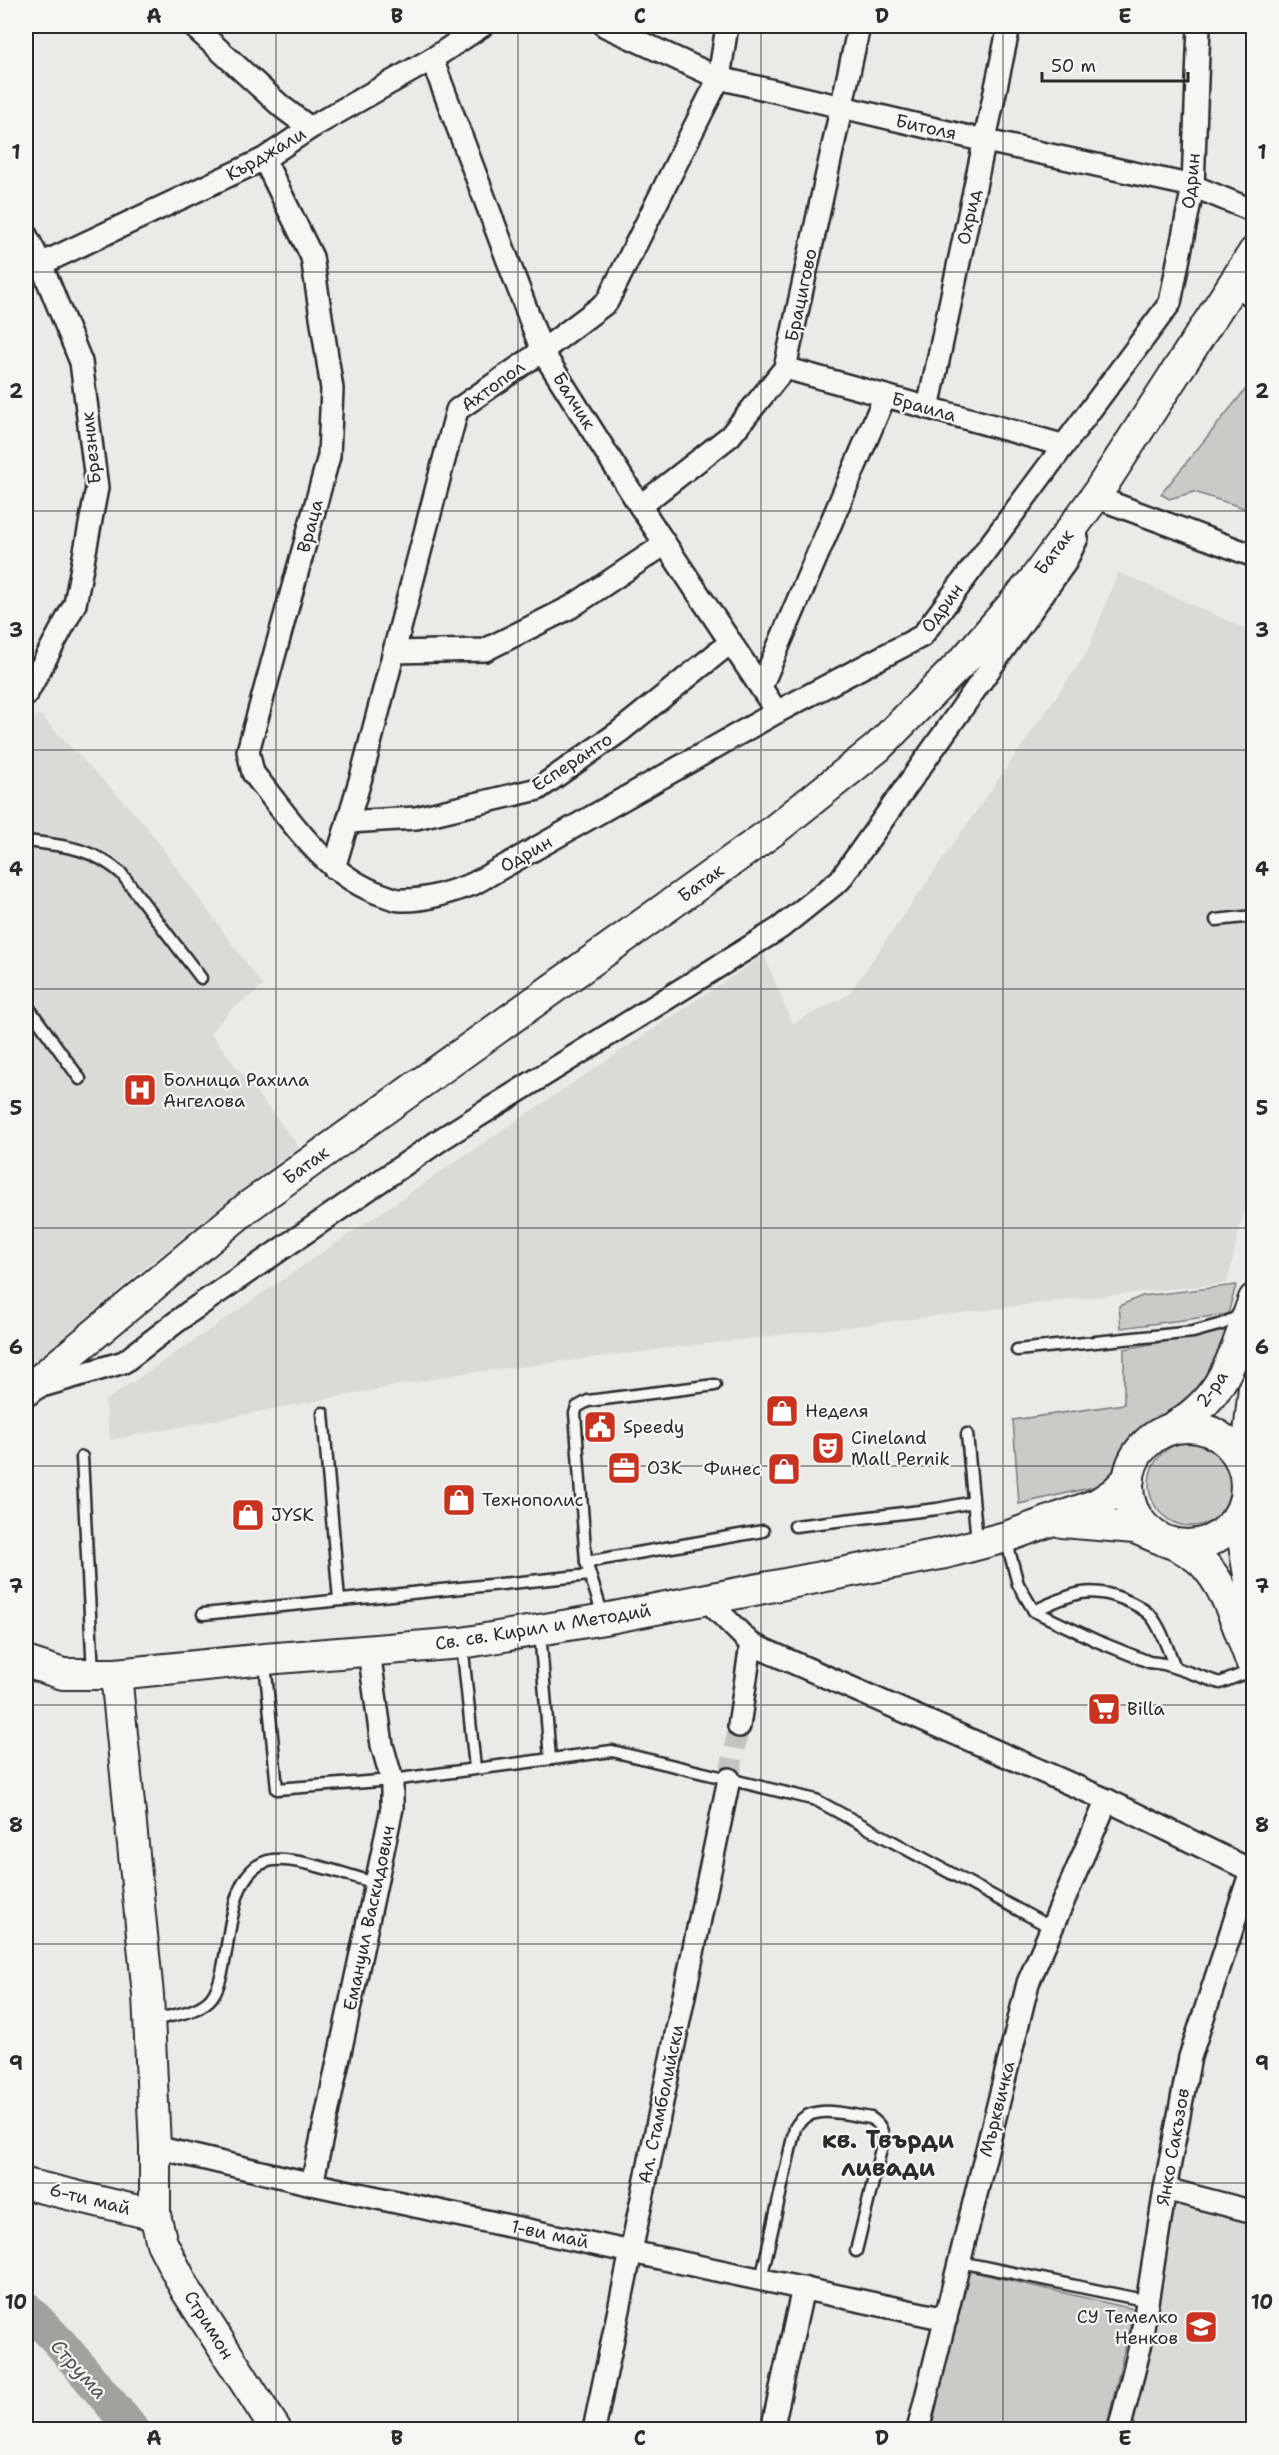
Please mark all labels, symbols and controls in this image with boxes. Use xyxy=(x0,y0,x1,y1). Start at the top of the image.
text: A xyxy=(146,3,162,29)
text: B xyxy=(391,3,403,29)
text: C xyxy=(634,3,646,29)
text: D xyxy=(875,3,889,29)
text: E xyxy=(1118,3,1132,29)
scale bar xyxy=(1042,45,1188,83)
text: 50 m xyxy=(1051,54,1096,78)
street label: Битоля xyxy=(893,108,959,146)
street label: Кърджали xyxy=(222,121,311,187)
text: 1 xyxy=(11,139,21,165)
text: 1 xyxy=(1257,139,1267,165)
street label: Одрин xyxy=(1176,152,1206,210)
street label: Охрид xyxy=(951,187,987,247)
street label: Брацигово xyxy=(779,246,823,344)
street label: Ахтопол xyxy=(456,355,530,417)
street label: Балчик xyxy=(547,368,601,435)
text: 2 xyxy=(9,378,23,404)
text: 2 xyxy=(1255,378,1269,404)
street label: Браила xyxy=(889,386,959,428)
street label: Брезник xyxy=(75,410,107,485)
street label: Враца xyxy=(291,497,329,555)
street label: Батак xyxy=(1029,524,1079,580)
street label: Одрин xyxy=(916,578,968,638)
text: 3 xyxy=(9,617,23,643)
text: 3 xyxy=(1255,617,1269,643)
street label: Есперанто xyxy=(527,727,617,797)
street label: Одрин xyxy=(496,830,556,878)
text: 4 xyxy=(9,856,23,882)
text: 4 xyxy=(1255,856,1269,882)
street label: Батак xyxy=(673,858,729,908)
place label: Болница Рахила Ангелова xyxy=(163,1068,309,1113)
hospital icon: Болница Рахила Ангелова xyxy=(122,1072,158,1108)
text: 5 xyxy=(10,1095,22,1121)
text: 5 xyxy=(1256,1095,1268,1121)
street label: Батак xyxy=(278,1140,334,1190)
text: 6 xyxy=(9,1334,23,1360)
text: 6 xyxy=(1255,1334,1269,1360)
street label: 2-ра xyxy=(1190,1366,1234,1412)
shop icon: Неделя xyxy=(764,1393,800,1429)
place label: Неделя xyxy=(805,1399,869,1423)
public building icon: Speedy xyxy=(582,1409,618,1445)
place label: Speedy xyxy=(623,1415,684,1439)
place label: Cineland Mall Pernik xyxy=(851,1426,950,1471)
theatre icon: Cineland Mall Pernik xyxy=(810,1430,846,1466)
office icon: ОЗК xyxy=(606,1450,642,1486)
shop icon: Финес xyxy=(766,1451,802,1487)
place label: ОЗК xyxy=(647,1456,683,1480)
place label: Финес xyxy=(704,1457,761,1481)
shop icon: Технополис xyxy=(441,1482,477,1518)
place label: Технополис xyxy=(482,1488,584,1512)
shop icon: JYSK xyxy=(230,1497,266,1533)
place label: JYSK xyxy=(271,1503,314,1527)
text: 7 xyxy=(9,1573,23,1599)
text: 7 xyxy=(1255,1573,1269,1599)
street label: Св. св. Кирил и Методий xyxy=(433,1598,653,1656)
supermarket icon: Billa xyxy=(1086,1691,1122,1727)
place label: Billa xyxy=(1127,1697,1165,1721)
text: 8 xyxy=(9,1812,23,1838)
text: 8 xyxy=(1255,1812,1269,1838)
street label: Емануил Васкидович xyxy=(338,1823,400,2013)
street label: Ал. Стамболийски xyxy=(632,2022,690,2186)
text: 9 xyxy=(9,2050,23,2076)
text: 9 xyxy=(1255,2050,1269,2076)
street label: Мърквичка xyxy=(974,2059,1020,2159)
street label: Янко Сакъзов xyxy=(1151,2086,1195,2208)
district label: кв. Твърди ливади xyxy=(822,2124,955,2184)
street label: 6-ти май xyxy=(47,2177,133,2221)
street label: 1-ви май xyxy=(509,2214,591,2254)
street label: Стримон xyxy=(179,2286,239,2364)
text: 10 xyxy=(5,2289,27,2315)
text: 10 xyxy=(1251,2289,1273,2315)
place label: СУ Темелко Ненков xyxy=(1077,2305,1178,2350)
school or university icon: СУ Темелко Ненков xyxy=(1183,2309,1219,2345)
water label: Струма xyxy=(45,2333,113,2405)
text: A xyxy=(146,2425,162,2451)
text: B xyxy=(391,2425,403,2451)
text: C xyxy=(634,2425,646,2451)
text: D xyxy=(875,2425,889,2451)
text: E xyxy=(1118,2425,1132,2451)

